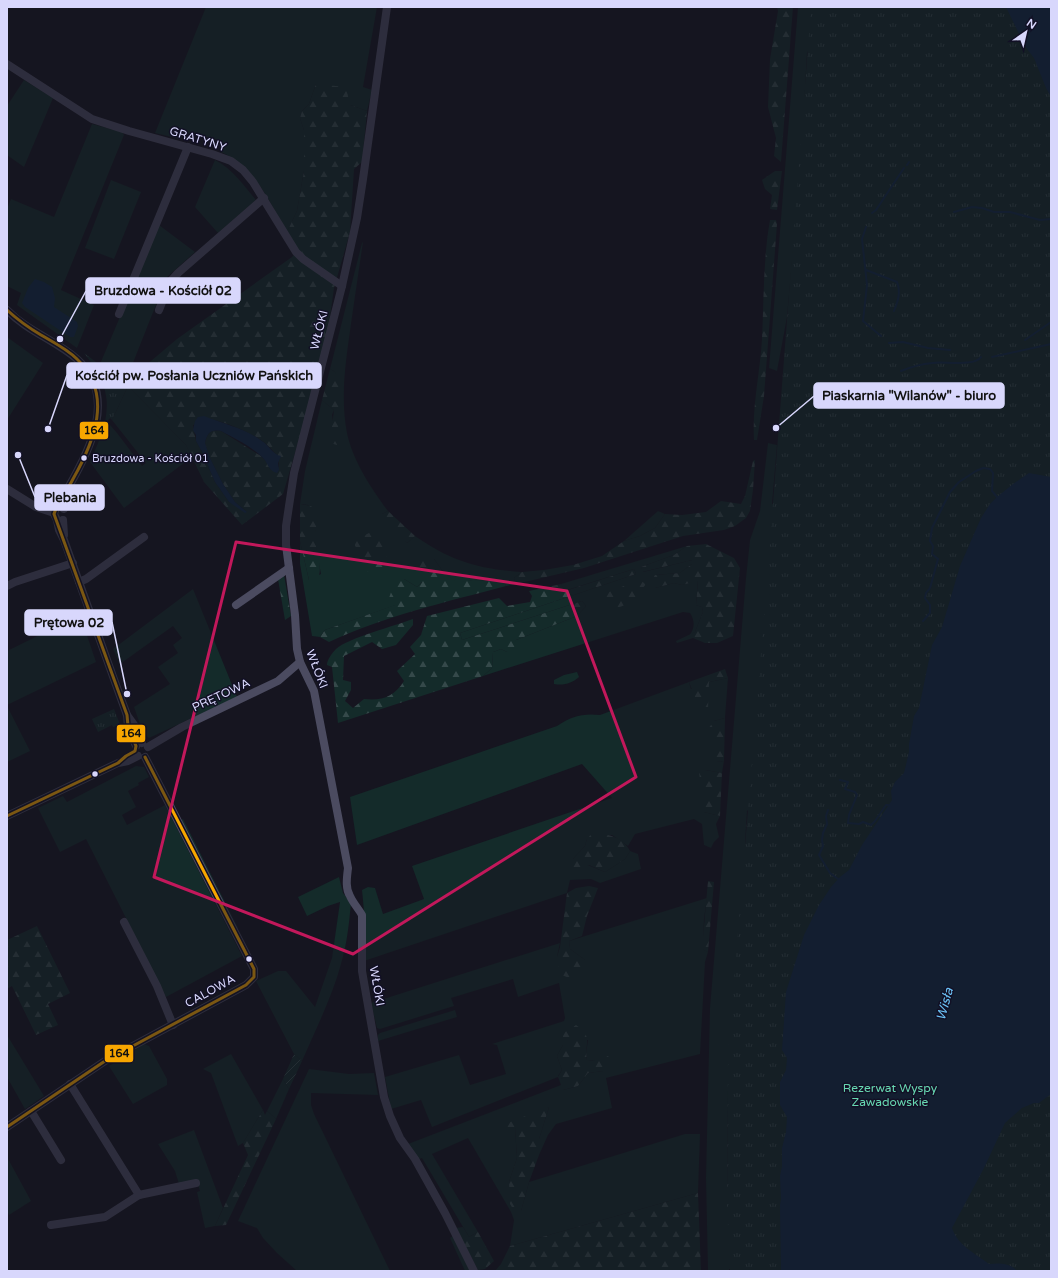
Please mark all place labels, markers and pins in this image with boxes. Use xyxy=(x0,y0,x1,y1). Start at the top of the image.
callout: Bruzdowa - Kościół 02 xyxy=(86,278,240,303)
callout: Kościół pw. Posłania Uczniów Pańskich xyxy=(67,363,321,388)
callout: Piaskarnia "Wilanów" - biuro xyxy=(814,383,1004,408)
place label: Bruzdowa - Kościół 01 xyxy=(92,452,209,465)
marker: Bruzdowa - Kościół 01 xyxy=(79,453,89,463)
callout: Plebania xyxy=(35,485,104,510)
callout: Prętowa 02 xyxy=(25,610,112,635)
unlabelled marker xyxy=(90,769,100,779)
unlabelled marker xyxy=(244,954,254,964)

